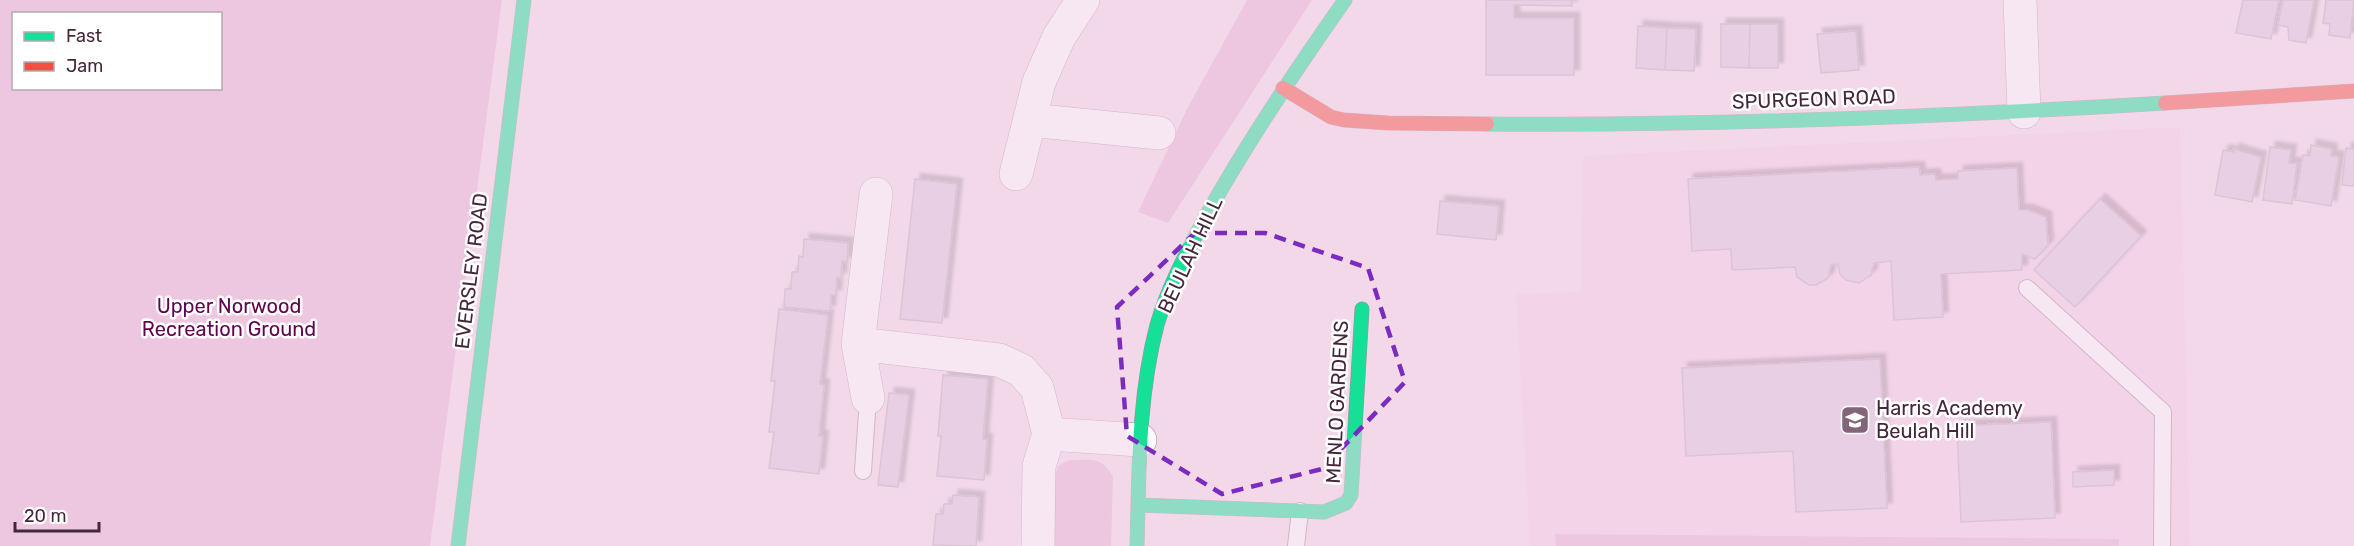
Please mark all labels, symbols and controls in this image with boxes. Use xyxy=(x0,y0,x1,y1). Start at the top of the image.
legend xyxy=(12,12,222,90)
text: Fast xyxy=(66,25,102,47)
text: Jam xyxy=(66,55,103,77)
street label: SPURGEON ROAD xyxy=(1732,84,1896,114)
street label: EVERSLEY ROAD xyxy=(450,192,492,350)
street label: BEULAH HILL xyxy=(1153,193,1227,317)
park label: Upper Norwood Recreation Ground xyxy=(142,294,316,341)
street label: MENLO GARDENS xyxy=(1321,320,1353,484)
place label: Harris Academy Beulah Hill xyxy=(1876,396,2023,443)
school or university icon: Harris Academy Beulah Hill xyxy=(1839,404,1871,436)
scale bar xyxy=(15,495,99,533)
text: 20 m xyxy=(24,505,66,527)

